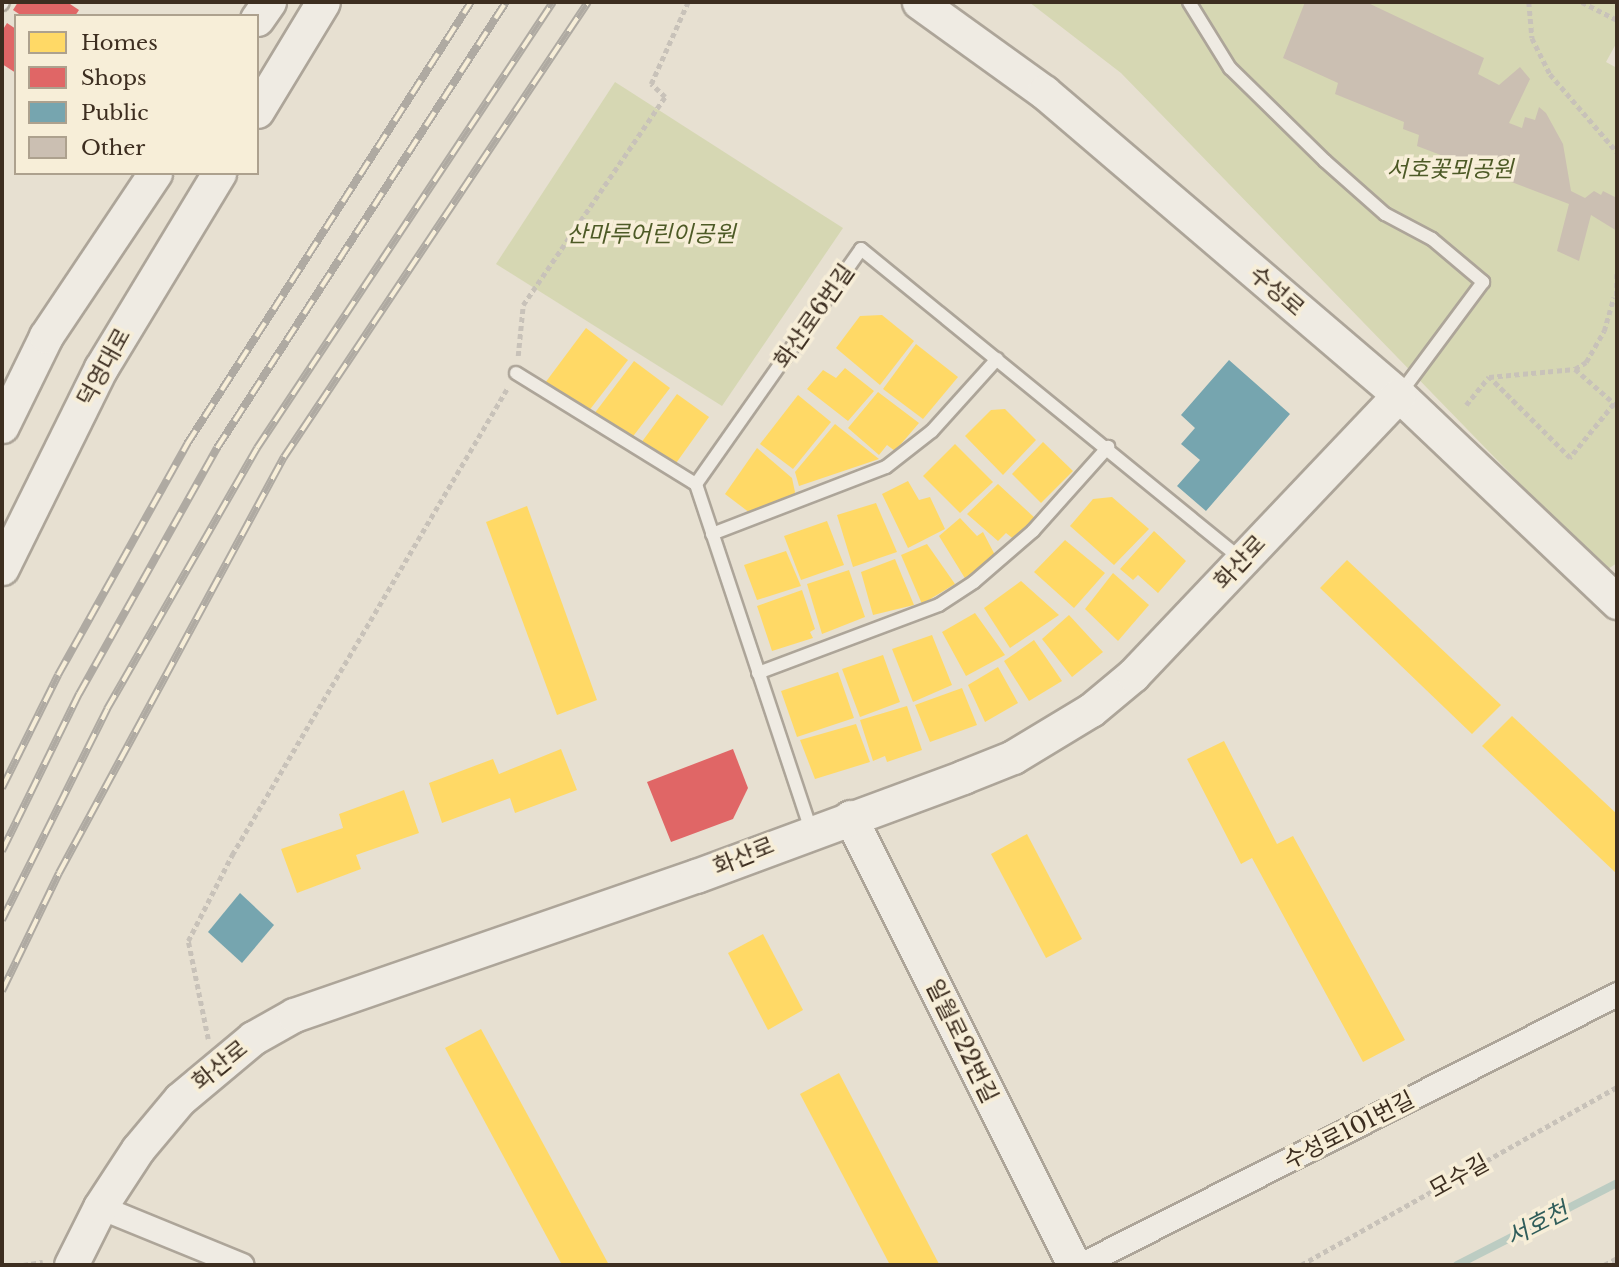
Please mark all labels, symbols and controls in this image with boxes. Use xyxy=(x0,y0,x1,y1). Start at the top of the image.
legend xyxy=(14,14,259,175)
text: Homes xyxy=(81,30,158,56)
text: Shops xyxy=(81,65,147,91)
text: Public xyxy=(81,100,148,126)
text: Other xyxy=(81,135,145,161)
park label: 서호꽃뫼공원 xyxy=(1387,155,1513,183)
park label: 산마루어린이공원 xyxy=(566,220,736,248)
street label: 화산로6번길 xyxy=(768,259,860,373)
street label: 수성로 xyxy=(1244,260,1310,322)
street label: 덕영대로 xyxy=(71,323,137,411)
street label: 화산로 xyxy=(1208,529,1272,595)
street label: 화산로 xyxy=(709,831,779,881)
street label: 일월로22번길 xyxy=(920,975,1004,1107)
street label: 화산로 xyxy=(187,1034,253,1096)
street label: 수성로101번길 xyxy=(1279,1085,1419,1175)
street label: 모수길 xyxy=(1425,1149,1493,1203)
water label: 서호천 xyxy=(1501,1196,1573,1252)

